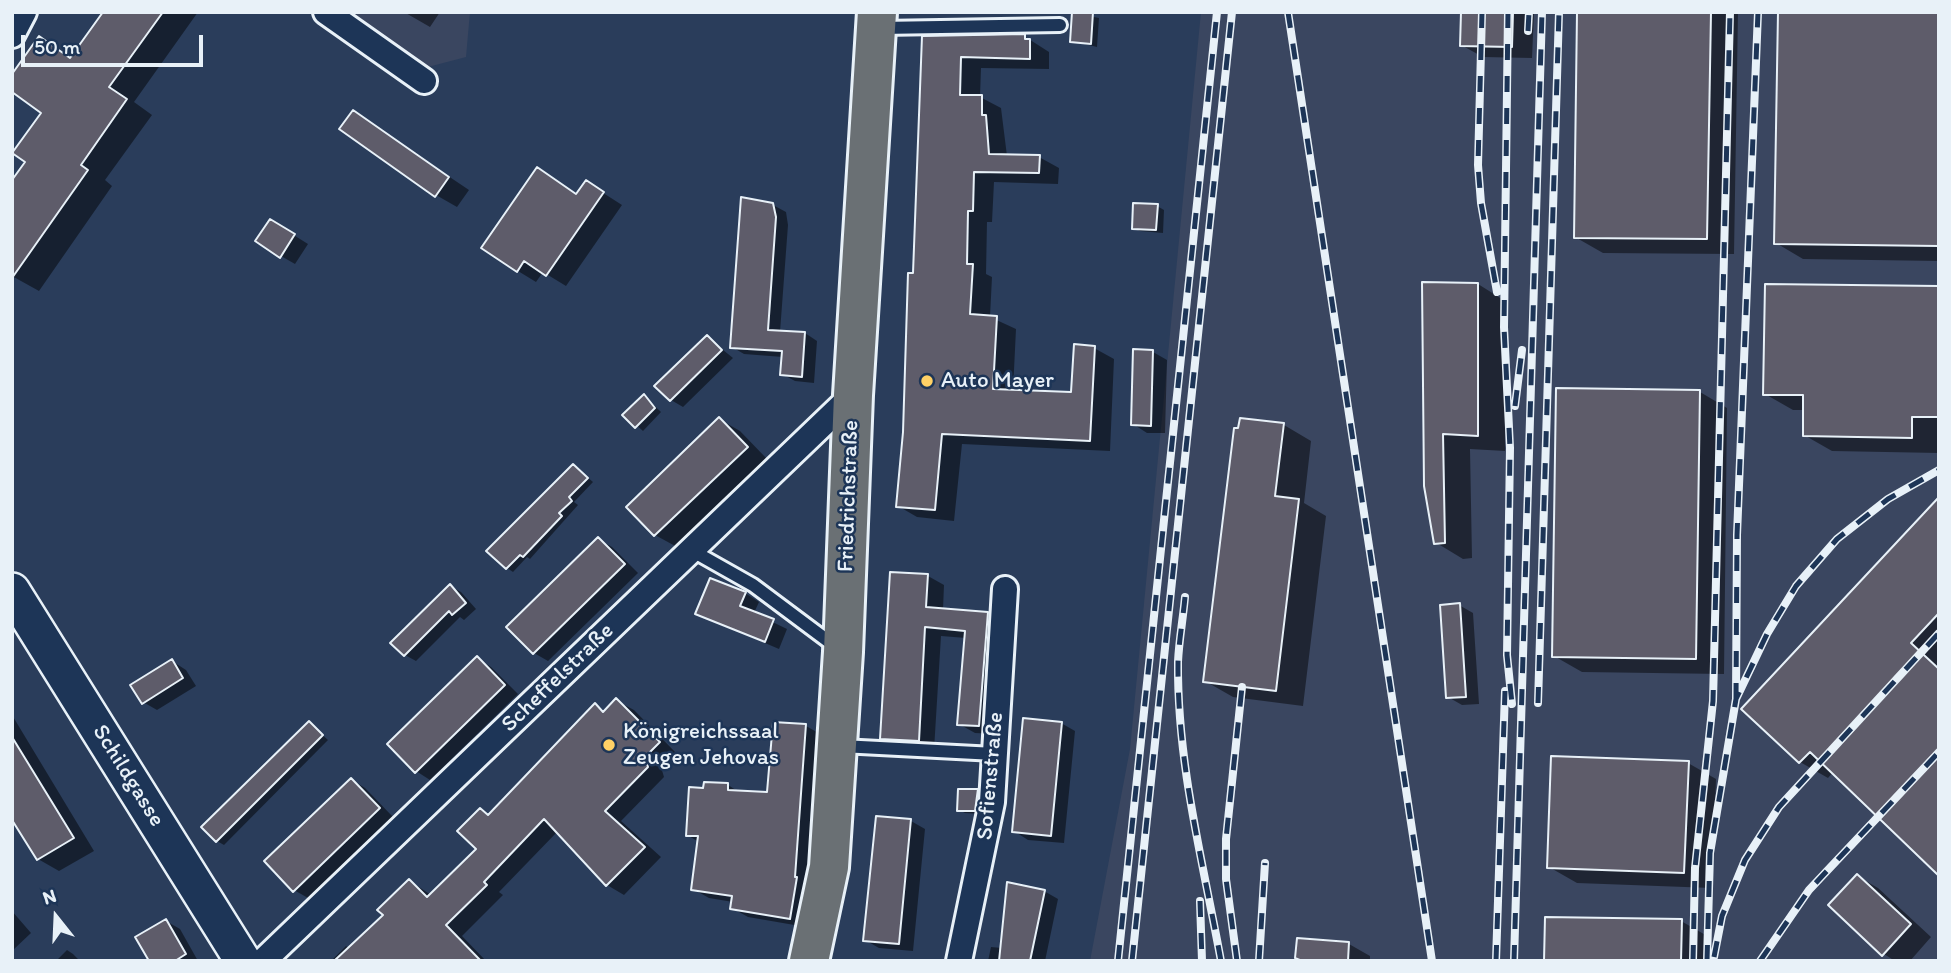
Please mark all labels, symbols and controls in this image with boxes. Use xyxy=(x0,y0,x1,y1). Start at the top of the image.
scale bar xyxy=(24,21,206,65)
text: 50 m xyxy=(34,34,80,59)
place label: Auto Mayer xyxy=(941,367,1054,395)
marker: Auto Mayer xyxy=(919,373,935,389)
street label: Friedrichstraße xyxy=(833,420,865,572)
street label: Scheffelstraße xyxy=(496,618,620,738)
street label: Sofienstraße xyxy=(972,711,1010,841)
place label: Königreichssaal Zeugen Jehovas xyxy=(623,718,779,772)
street label: Schildgasse xyxy=(86,720,170,832)
marker: Königreichssaal Zeugen Jehovas xyxy=(601,737,617,753)
north arrow xyxy=(21,882,91,952)
text: N xyxy=(40,884,59,909)

